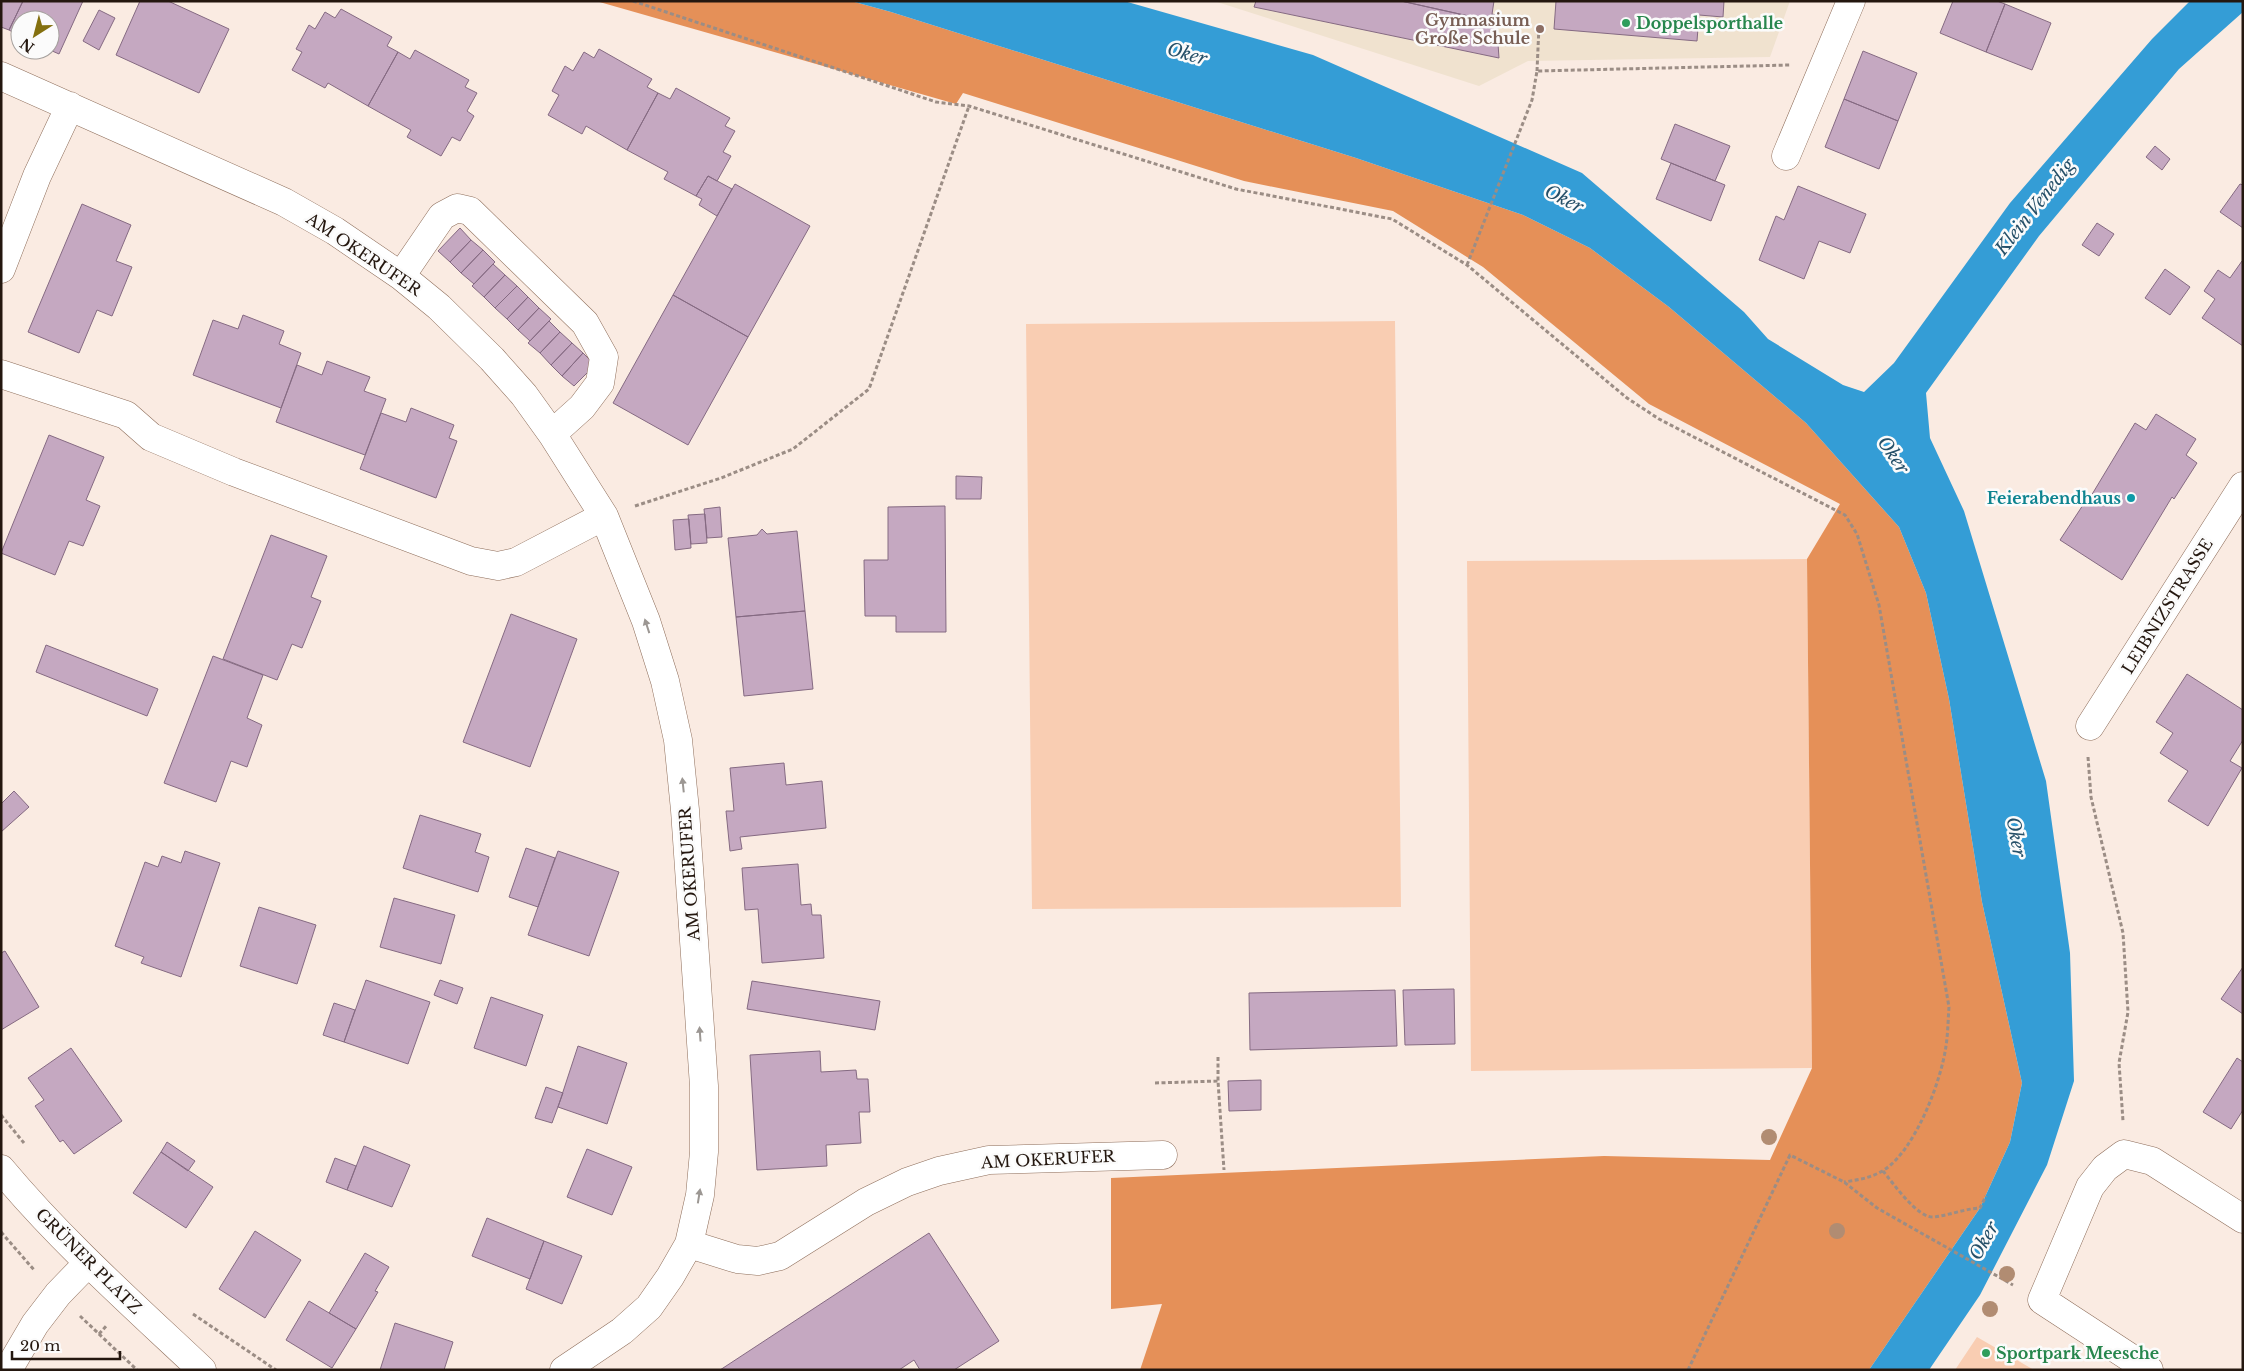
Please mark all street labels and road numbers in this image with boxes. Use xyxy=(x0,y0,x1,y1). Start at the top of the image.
street label: AM OKERUFER xyxy=(302,208,426,301)
street label: LEIBNIZSTRASSE xyxy=(2117,535,2217,677)
street label: AM OKERUFER xyxy=(674,805,704,943)
street label: AM OKERUFER xyxy=(979,1145,1117,1173)
street label: GRÜNER PLATZ xyxy=(32,1204,146,1318)

